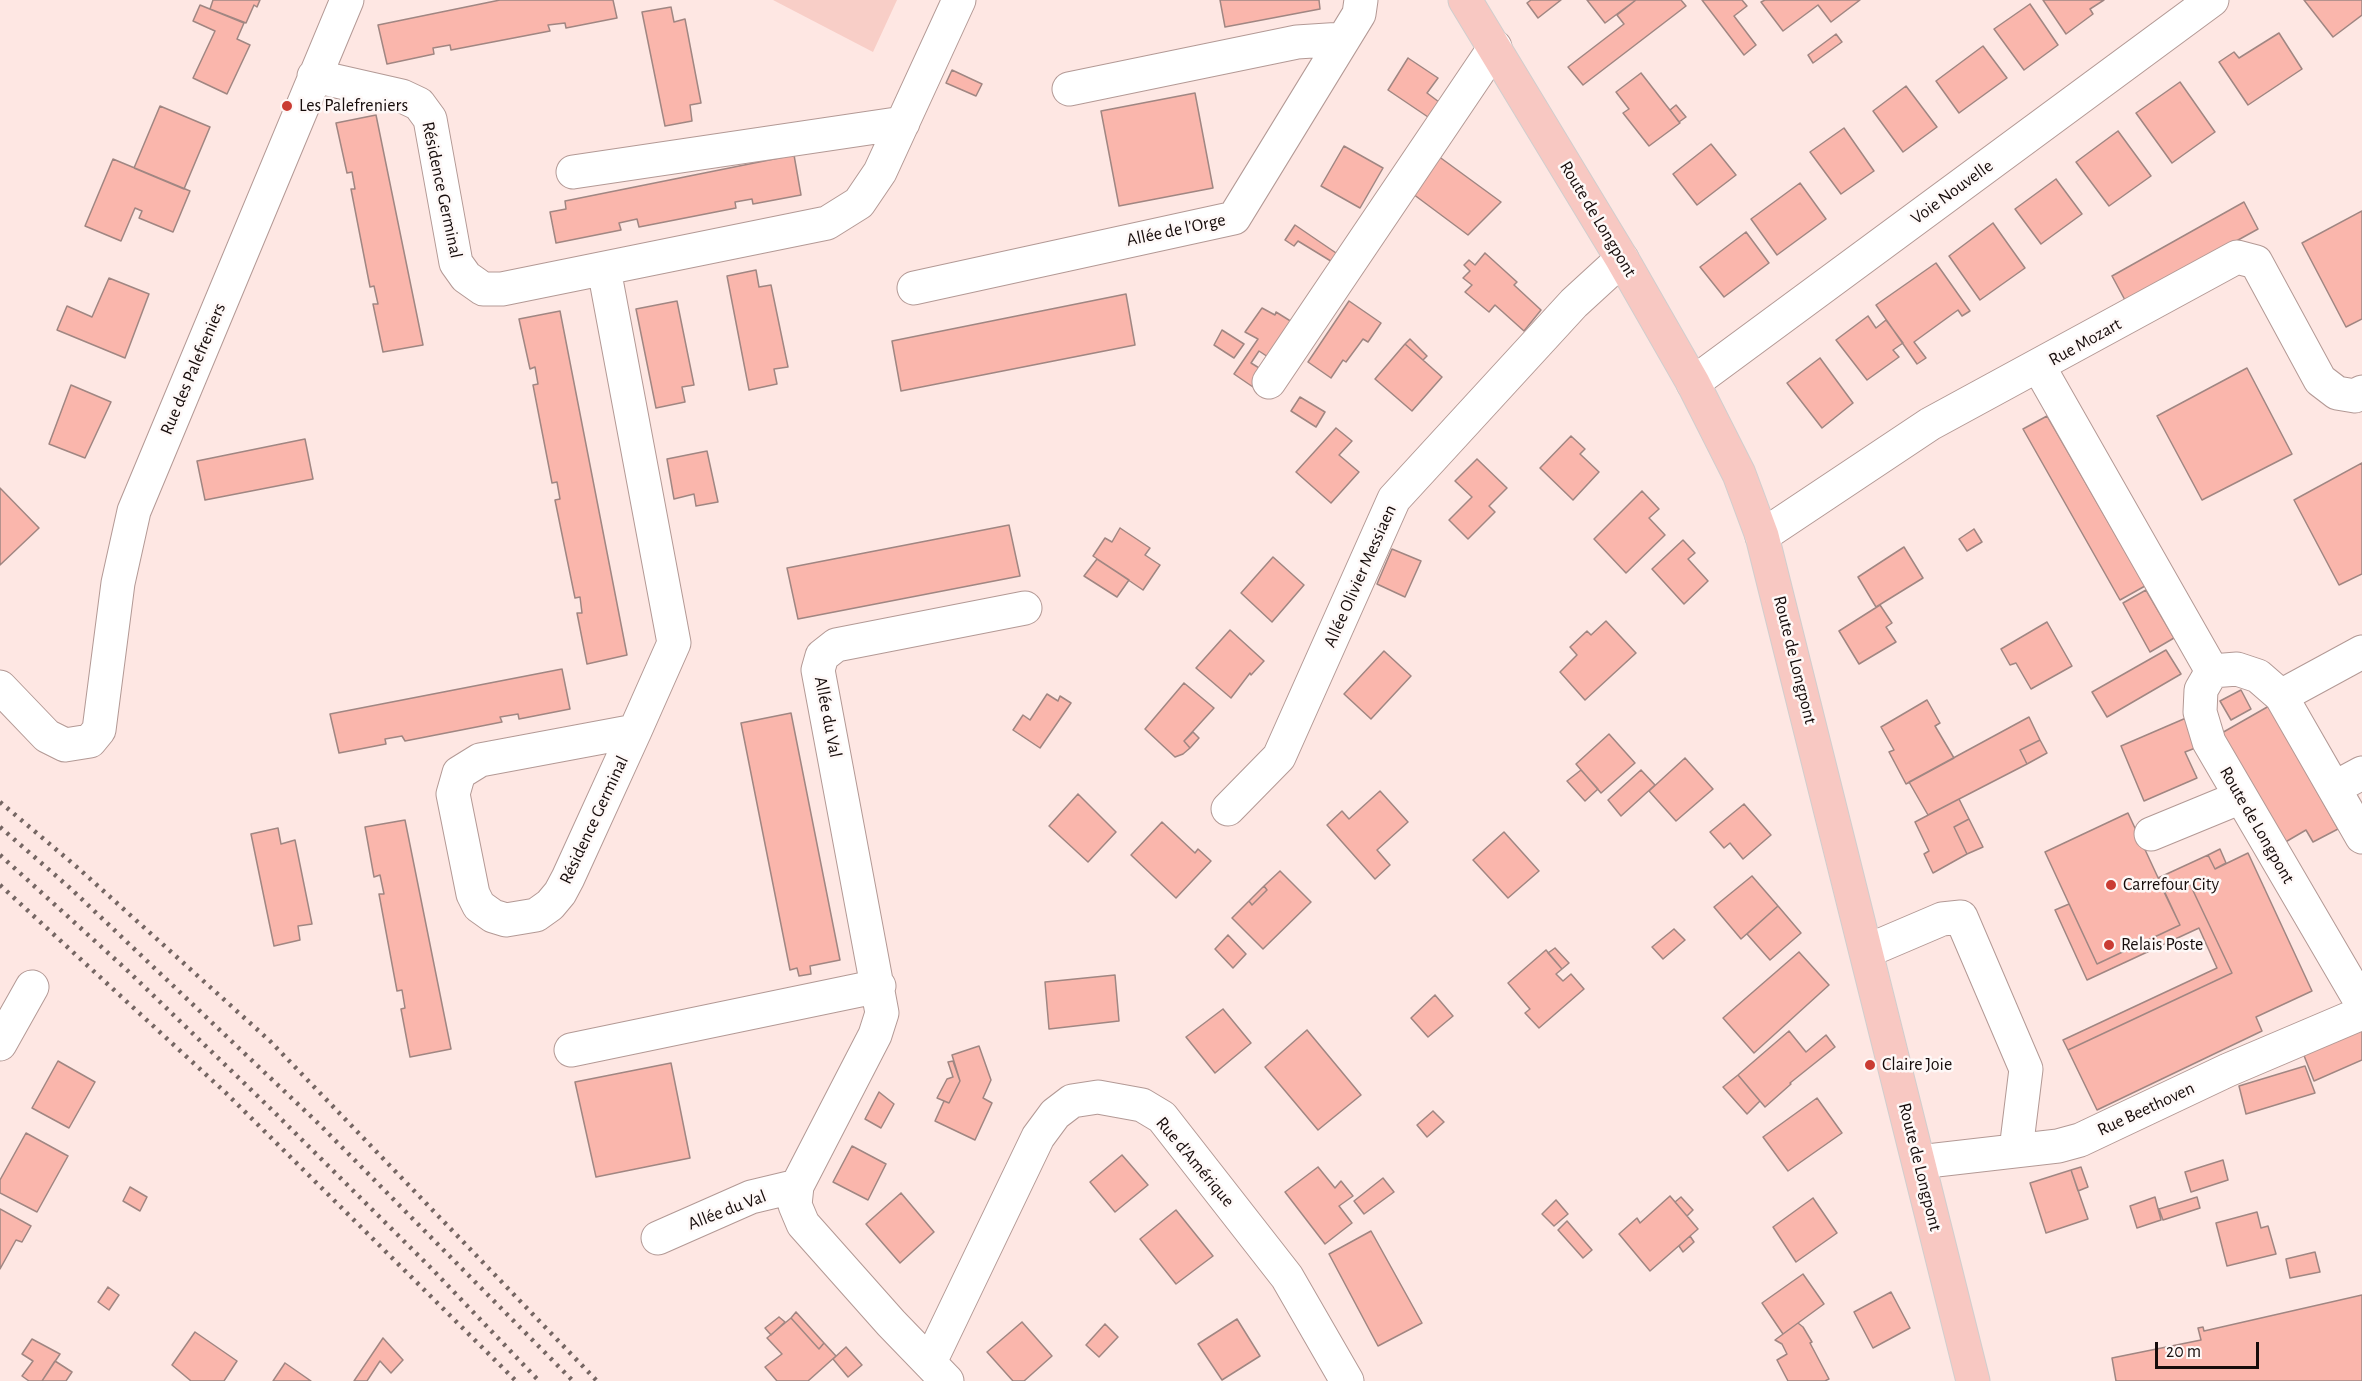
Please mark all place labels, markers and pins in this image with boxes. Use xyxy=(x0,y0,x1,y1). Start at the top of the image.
place label: Les Palefreniers xyxy=(299,95,408,117)
marker: Les Palefreniers xyxy=(280,99,294,113)
place label: Carrefour City xyxy=(2123,874,2219,896)
marker: Carrefour City xyxy=(2104,878,2118,892)
place label: Relais Poste xyxy=(2121,934,2203,956)
marker: Relais Poste xyxy=(2102,938,2116,952)
place label: Claire Joie xyxy=(1882,1054,1952,1076)
marker: Claire Joie xyxy=(1863,1058,1877,1072)

